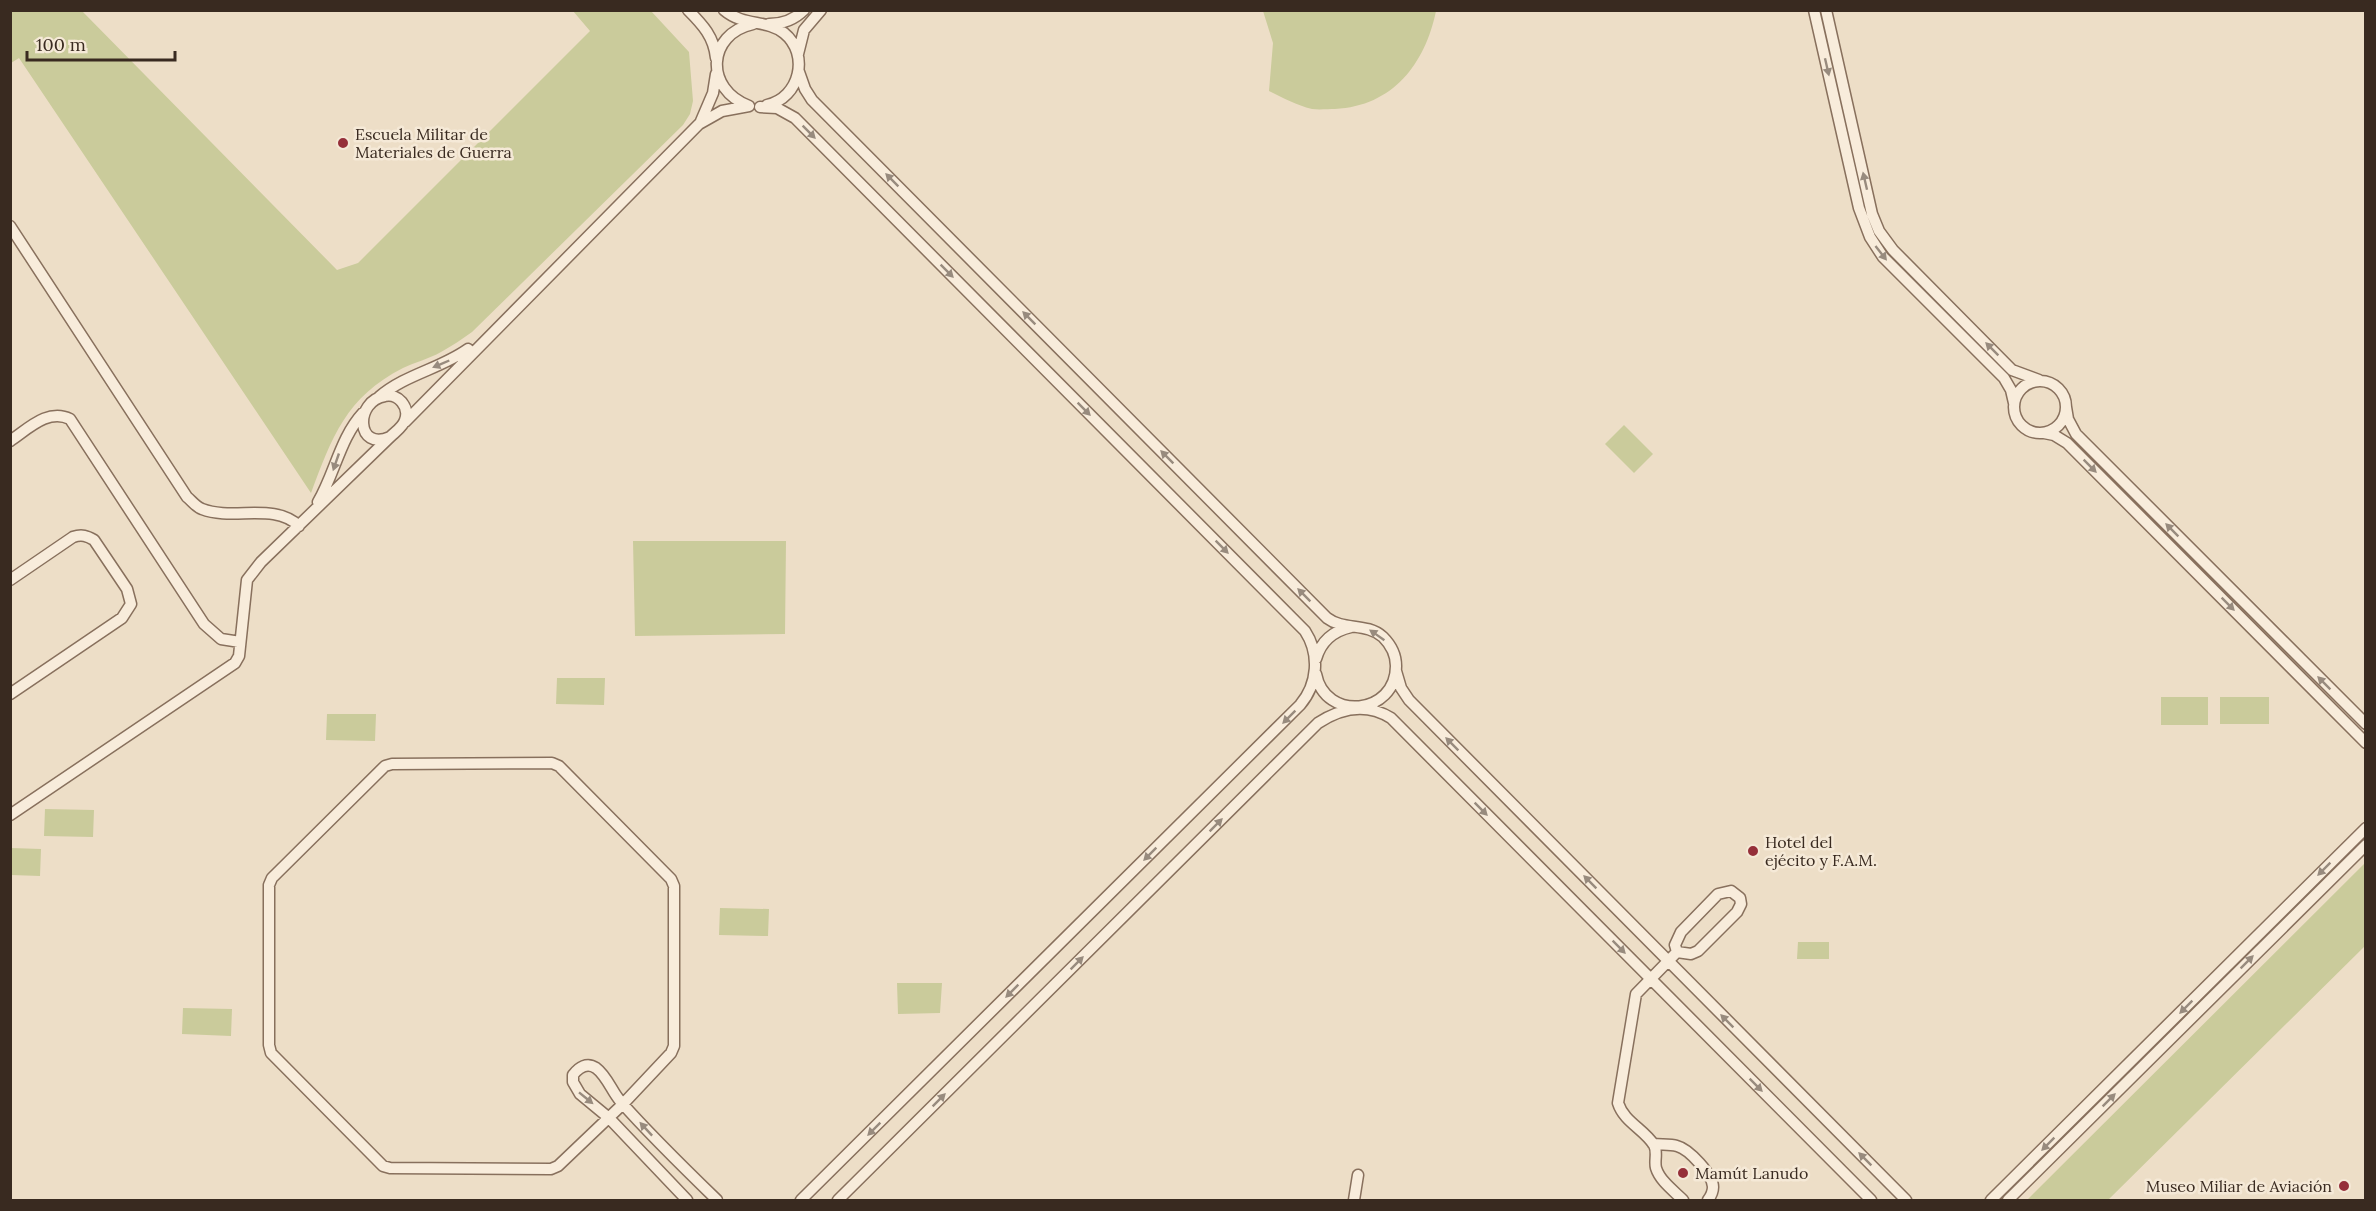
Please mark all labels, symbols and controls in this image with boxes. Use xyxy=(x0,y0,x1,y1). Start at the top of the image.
scale bar xyxy=(27,24,176,62)
text: 100 m xyxy=(36,33,86,56)
one-way arrow xyxy=(1822,58,1832,77)
place label: Escuela Militar de Materiales de Guerra xyxy=(355,124,512,162)
one-way arrow xyxy=(802,125,816,139)
marker: Escuela Militar de Materiales de Guerra xyxy=(336,136,350,150)
one-way arrow xyxy=(1860,171,1870,190)
one-way arrow xyxy=(885,173,899,188)
one-way arrow xyxy=(1874,246,1886,261)
one-way arrow xyxy=(939,263,953,277)
one-way arrow xyxy=(1023,312,1037,326)
one-way arrow xyxy=(1984,342,1999,356)
one-way arrow xyxy=(432,360,450,369)
one-way arrow xyxy=(1077,402,1092,416)
one-way arrow xyxy=(1160,450,1174,464)
one-way arrow xyxy=(331,453,340,471)
one-way arrow xyxy=(2083,458,2097,473)
one-way arrow xyxy=(2165,523,2179,537)
one-way arrow xyxy=(1214,540,1228,554)
one-way arrow xyxy=(1297,588,1312,602)
one-way arrow xyxy=(2220,597,2234,611)
one-way arrow xyxy=(1370,629,1386,641)
one-way arrow xyxy=(2317,676,2332,690)
one-way arrow xyxy=(1282,709,1296,723)
one-way arrow xyxy=(1445,737,1460,751)
one-way arrow xyxy=(1474,801,1488,815)
one-way arrow xyxy=(1208,819,1222,833)
place label: Hotel del ejécito y F.A.M. xyxy=(1765,832,1877,870)
marker: Hotel del ejécito y F.A.M. xyxy=(1746,844,1760,858)
one-way arrow xyxy=(1143,847,1158,861)
one-way arrow xyxy=(2317,862,2331,877)
one-way arrow xyxy=(1583,876,1597,890)
one-way arrow xyxy=(1611,939,1625,953)
one-way arrow xyxy=(1070,956,1084,970)
one-way arrow xyxy=(2240,956,2254,970)
one-way arrow xyxy=(1005,984,1019,998)
one-way arrow xyxy=(2179,999,2193,1013)
one-way arrow xyxy=(1721,1014,1735,1028)
one-way arrow xyxy=(1749,1078,1763,1092)
one-way arrow xyxy=(578,1091,594,1104)
one-way arrow xyxy=(931,1093,946,1107)
one-way arrow xyxy=(2102,1093,2117,1107)
one-way arrow xyxy=(867,1121,881,1135)
one-way arrow xyxy=(640,1122,653,1137)
one-way arrow xyxy=(2041,1137,2055,1151)
one-way arrow xyxy=(1857,1152,1872,1166)
place label: Mamút Lanudo xyxy=(1695,1163,1808,1183)
marker: Mamút Lanudo xyxy=(1676,1166,1690,1180)
place label: Museo Miliar de Aviación xyxy=(2146,1176,2332,1196)
marker: Museo Miliar de Aviación xyxy=(2337,1179,2351,1193)

